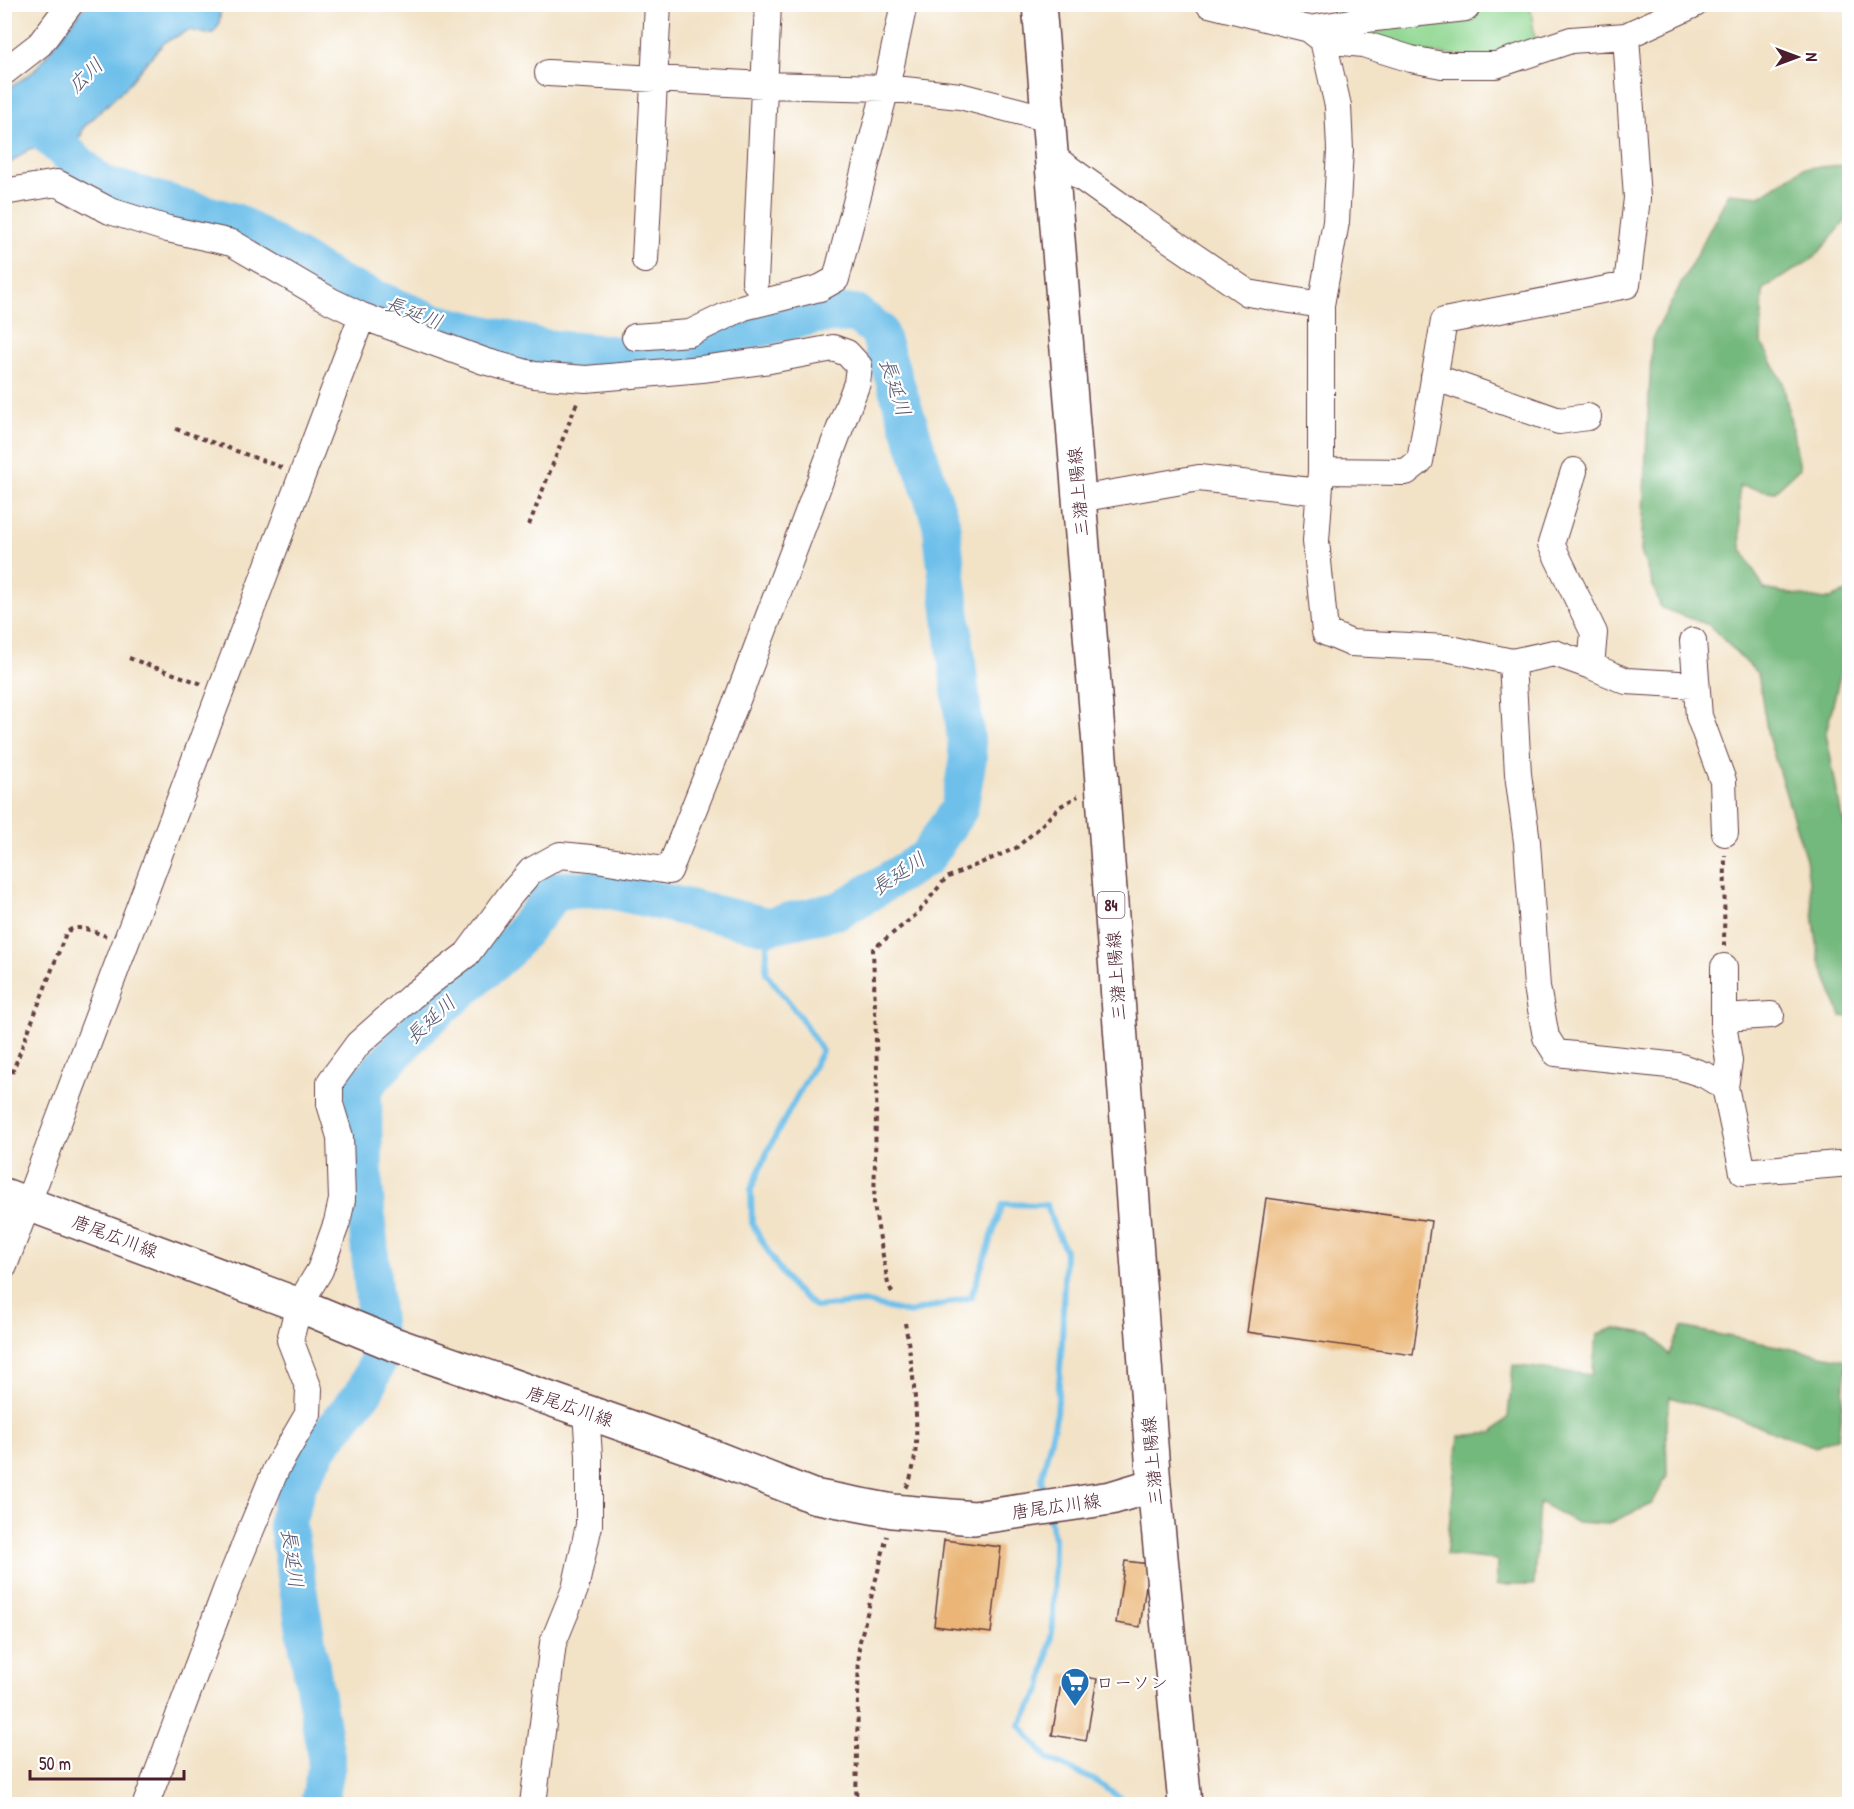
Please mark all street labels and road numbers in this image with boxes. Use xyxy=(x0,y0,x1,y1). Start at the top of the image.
street label: 三潴上陽線 xyxy=(1062,446,1094,538)
road number: 84 xyxy=(1098,892,1124,918)
street label: 三潴上陽線 xyxy=(1100,930,1132,1022)
street label: 唐尾広川線 xyxy=(69,1208,161,1264)
street label: 唐尾広川線 xyxy=(523,1380,617,1432)
street label: 三潴上陽線 xyxy=(1136,1415,1168,1507)
street label: 唐尾広川線 xyxy=(1010,1487,1102,1525)

